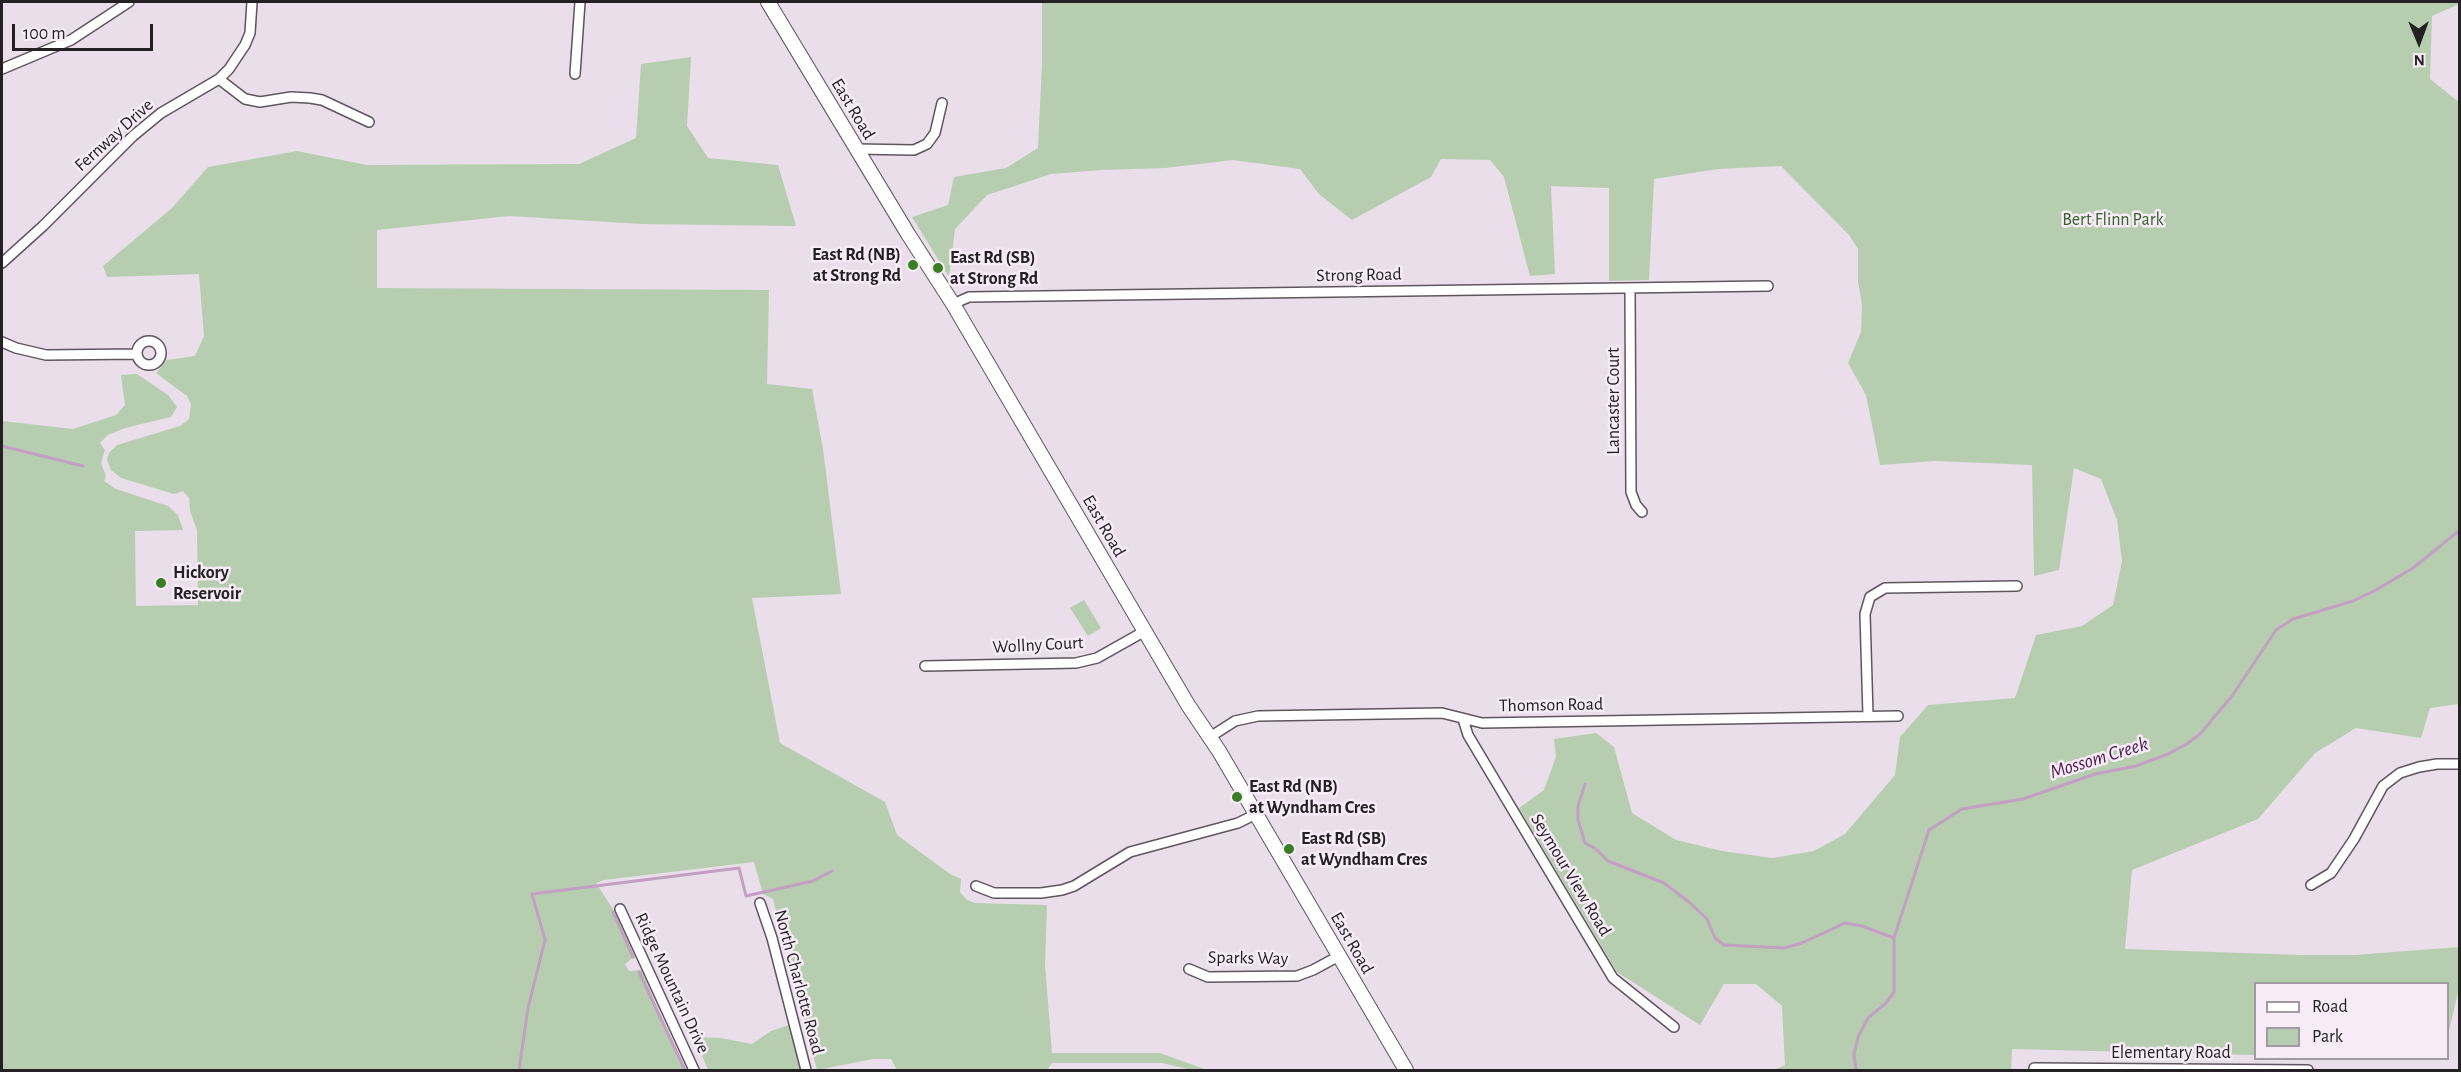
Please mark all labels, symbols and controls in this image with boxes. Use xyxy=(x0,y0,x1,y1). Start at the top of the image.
scale bar xyxy=(15,12,156,50)
north arrow xyxy=(2389,12,2449,72)
text: 100 m xyxy=(23,25,66,43)
text: N xyxy=(2414,52,2425,68)
street label: East Road xyxy=(826,74,880,144)
street label: Fernway Drive xyxy=(70,94,158,176)
park label: Bert Flinn Park xyxy=(2062,209,2164,231)
place label: East Rd (NB) at Strong Rd xyxy=(812,244,901,286)
place label: East Rd (SB) at Strong Rd xyxy=(950,247,1038,290)
marker: East Rd (NB) at Strong Rd xyxy=(906,258,920,272)
marker: East Rd (SB) at Strong Rd xyxy=(931,261,945,275)
street label: Strong Road xyxy=(1316,263,1402,287)
street label: Lancaster Court xyxy=(1603,347,1625,455)
street label: East Road xyxy=(1078,491,1130,561)
place label: Hickory Reservoir xyxy=(173,562,241,604)
marker: Hickory Reservoir xyxy=(154,576,168,590)
street label: Wollny Court xyxy=(992,632,1084,658)
street label: Thomson Road xyxy=(1499,693,1603,717)
water label: Mossom Creek xyxy=(2047,732,2151,784)
place label: East Rd (NB) at Wyndham Cres xyxy=(1249,776,1375,818)
marker: East Rd (NB) at Wyndham Cres xyxy=(1230,790,1244,804)
street label: Seymour View Road xyxy=(1526,810,1616,940)
place label: East Rd (SB) at Wyndham Cres xyxy=(1301,828,1427,870)
marker: East Rd (SB) at Wyndham Cres xyxy=(1282,842,1296,856)
street label: North Charlotte Road xyxy=(769,907,829,1057)
street label: East Road xyxy=(1326,908,1378,978)
street label: Ridge Mountain Drive xyxy=(630,909,714,1057)
street label: Sparks Way xyxy=(1208,947,1288,969)
legend xyxy=(2254,982,2449,1060)
text: Road xyxy=(2312,998,2348,1016)
text: Park xyxy=(2312,1028,2343,1046)
street label: Elementary Road xyxy=(2111,1042,2231,1064)

